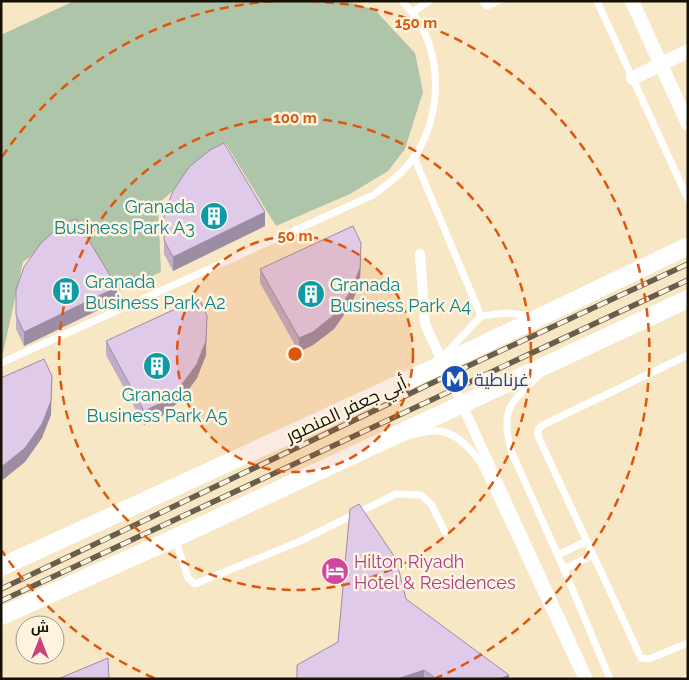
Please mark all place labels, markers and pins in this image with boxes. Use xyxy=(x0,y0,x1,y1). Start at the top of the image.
place label: Granada Business Park A3 xyxy=(54,196,195,238)
building icon: Granada Business Park A3 xyxy=(199,201,229,231)
place label: Granada Business Park A2 xyxy=(85,271,226,313)
place label: Granada Business Park A4 xyxy=(330,274,471,316)
building icon: Granada Business Park A2 xyxy=(51,276,81,306)
building icon: Granada Business Park A4 xyxy=(296,279,326,309)
centre of rings xyxy=(286,345,304,363)
building icon: Granada Business Park A5 xyxy=(142,351,172,381)
metro station icon: غرناطية xyxy=(440,364,470,394)
place label: غرناطية xyxy=(474,369,529,391)
place label: Granada Business Park A5 xyxy=(86,384,228,426)
place label: Hilton Riyadh Hotel & Residences xyxy=(354,551,516,593)
hotel icon: Hilton Riyadh Hotel & Residences xyxy=(320,556,350,586)

